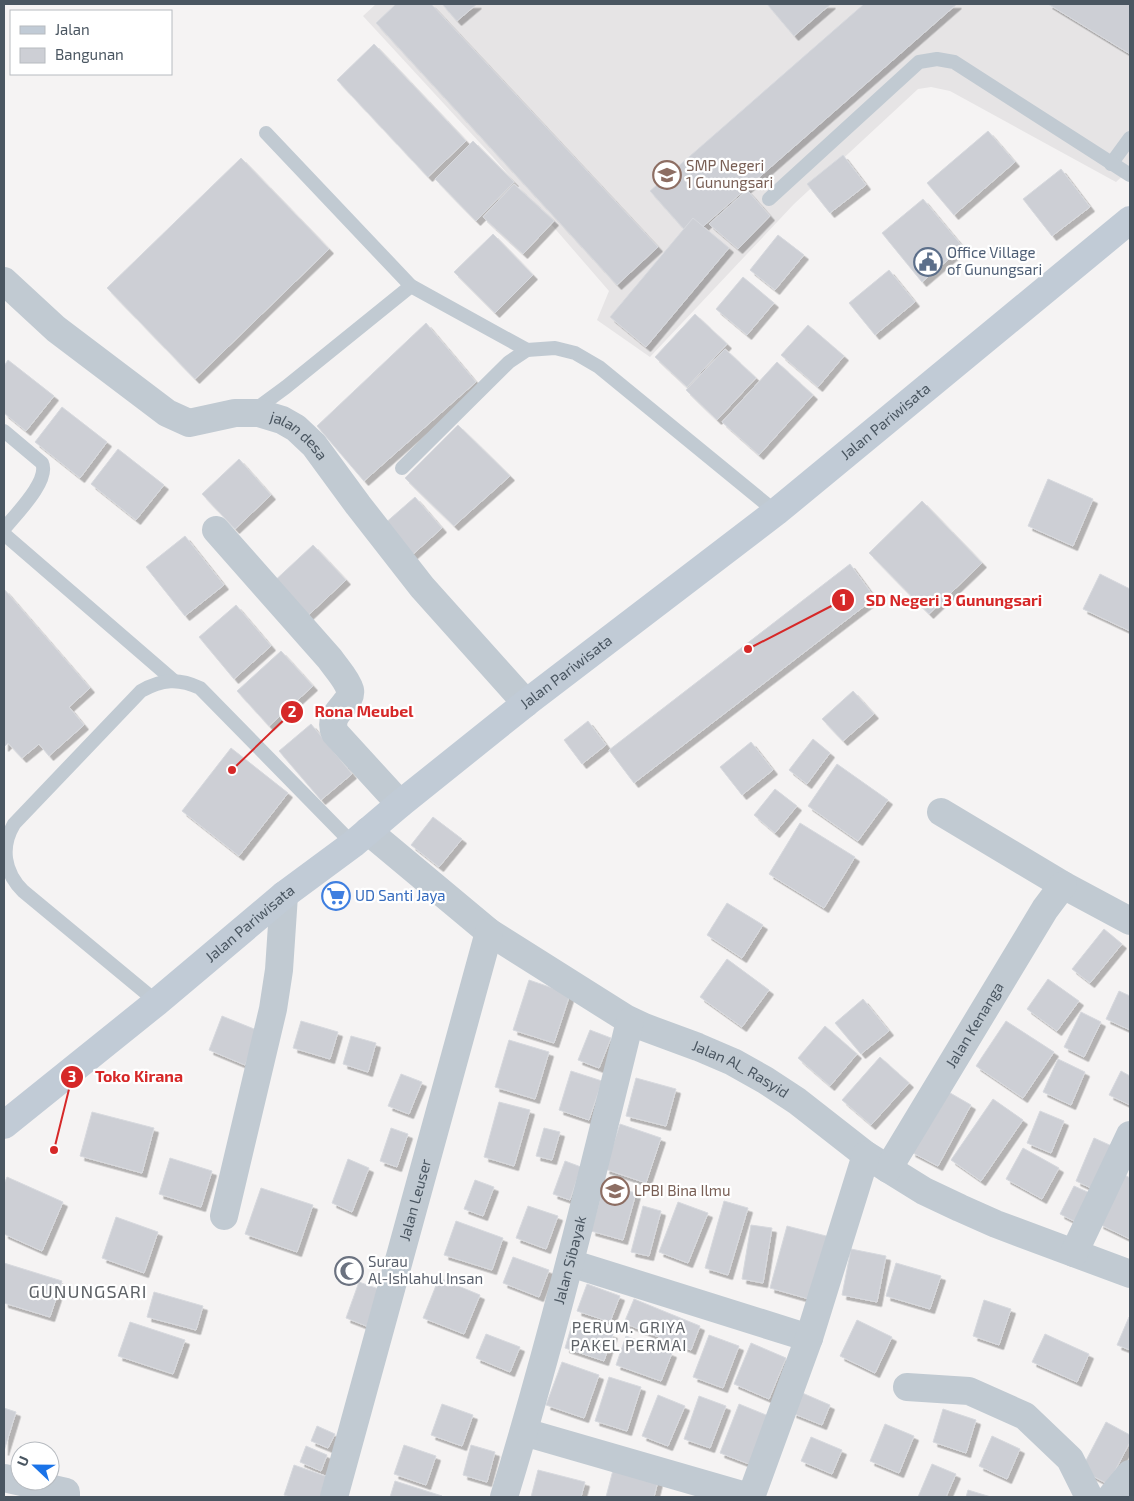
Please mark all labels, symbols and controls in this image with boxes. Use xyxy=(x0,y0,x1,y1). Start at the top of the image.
legend xyxy=(10,10,172,75)
text: Jalan xyxy=(55,20,90,38)
text: Bangunan xyxy=(55,45,124,63)
place label: SMP Negeri 1 Gunungsari xyxy=(686,156,773,191)
school or university icon: SMP Negeri 1 Gunungsari xyxy=(652,160,682,190)
place label: Office Village of Gunungsari xyxy=(947,243,1042,278)
public building icon: Office Village of Gunungsari xyxy=(913,247,943,277)
street label: Jalan Pariwisata xyxy=(836,379,933,463)
street label: jalan desa xyxy=(268,407,332,463)
callout: SD Negeri 3 Gunungsari xyxy=(831,585,1052,616)
text: 1 xyxy=(840,590,846,608)
text: SD Negeri 3 Gunungsari xyxy=(866,590,1042,609)
street label: Jalan Pariwisata xyxy=(516,631,615,712)
callout: Rona Meubel xyxy=(280,696,423,727)
text: Rona Meubel xyxy=(315,701,414,720)
text: 2 xyxy=(288,702,297,720)
street label: Jalan Pariwisata xyxy=(201,880,298,965)
supermarket icon: UD Santi Jaya xyxy=(321,881,351,911)
place label: UD Santi Jaya xyxy=(355,886,446,904)
street label: Jalan Kenanga xyxy=(941,978,1007,1071)
street label: Jalan Al_ Rasyid xyxy=(690,1036,793,1101)
callout: Toko Kirana xyxy=(60,1061,193,1092)
text: Toko Kirana xyxy=(95,1066,183,1085)
text: 3 xyxy=(68,1067,76,1085)
street label: Jalan Leuser xyxy=(395,1157,434,1243)
school or university icon: LPBI Bina Ilmu xyxy=(600,1176,630,1206)
place label: LPBI Bina Ilmu xyxy=(634,1181,731,1199)
street label: Jalan Sibayak xyxy=(549,1213,589,1306)
place label: Surau Al-Ishlahul Insan xyxy=(368,1252,483,1287)
mosque icon: Surau Al-Ishlahul Insan xyxy=(334,1256,364,1286)
district label: GUNUNGSARI xyxy=(28,1280,148,1302)
district label: PERUM. GRIYA PAKEL PERMAI xyxy=(570,1317,688,1354)
north arrow xyxy=(10,1441,60,1491)
text: U xyxy=(13,1453,32,1469)

